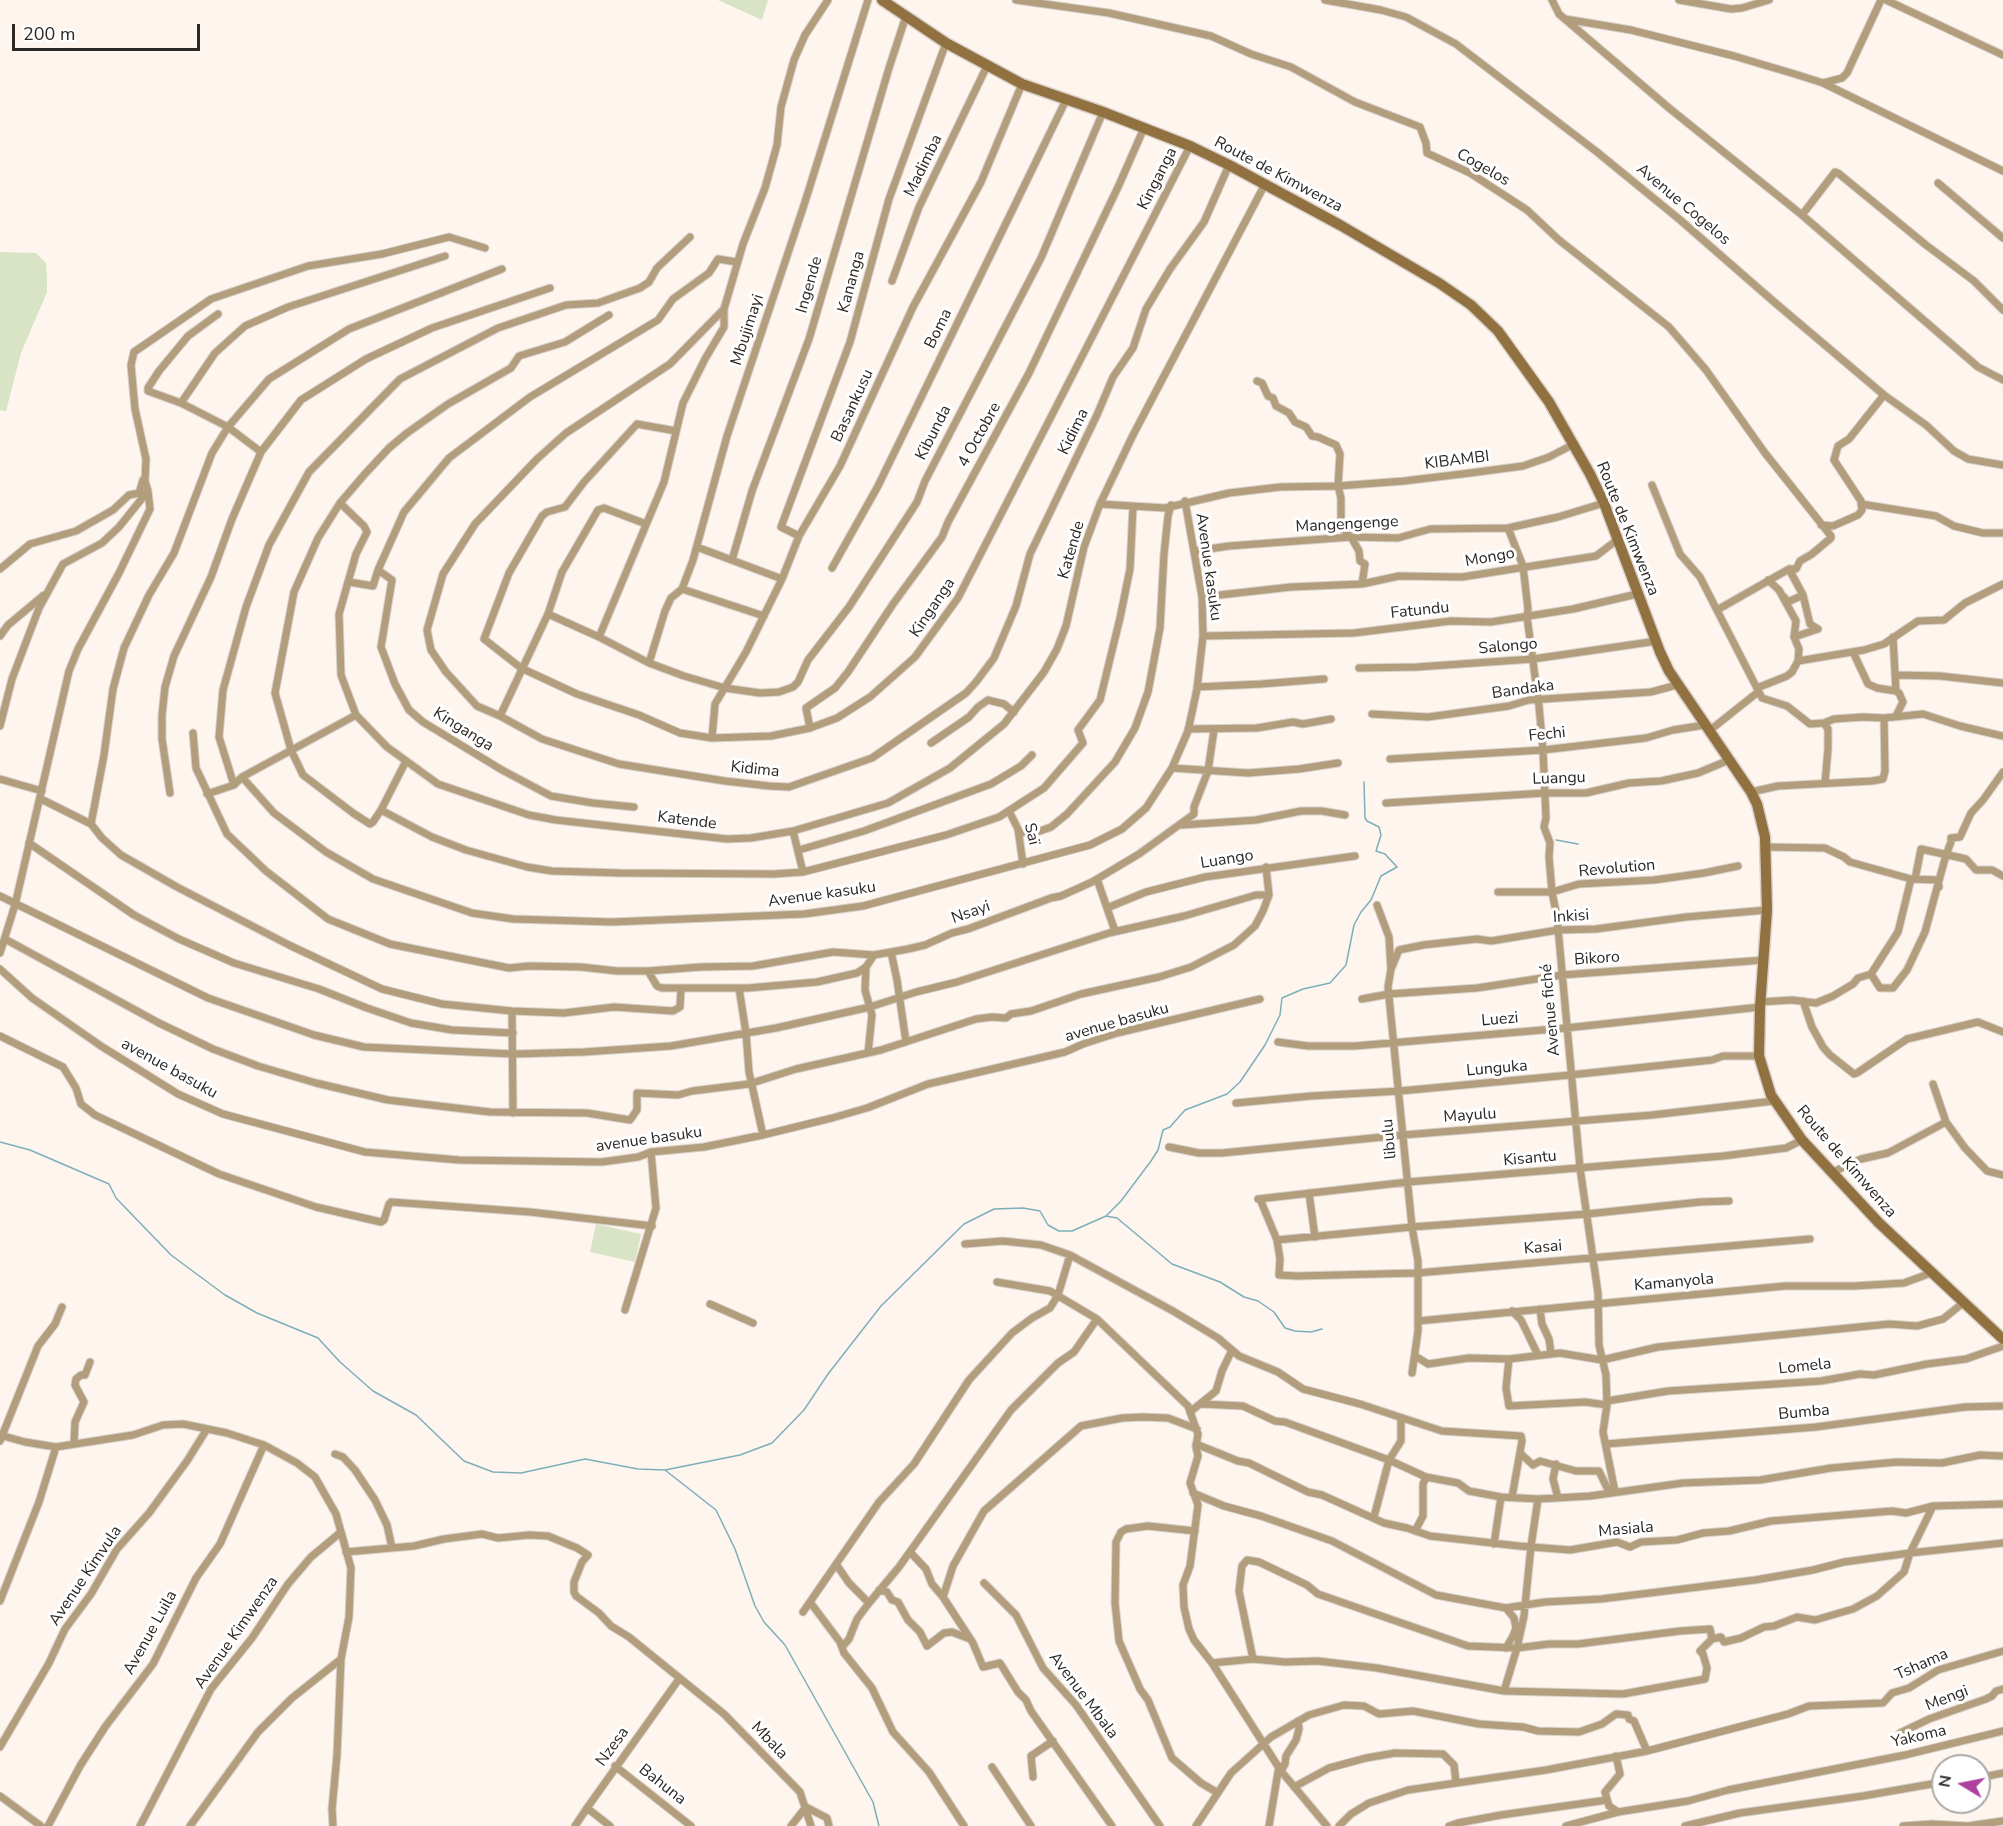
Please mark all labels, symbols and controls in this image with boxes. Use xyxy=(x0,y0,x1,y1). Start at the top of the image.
scale bar xyxy=(15,12,202,50)
text: 200 m xyxy=(23,22,75,46)
street label: Madimba xyxy=(901,132,947,200)
street label: Route de Kimwenza xyxy=(1211,133,1345,217)
street label: Kinganga xyxy=(1134,145,1182,213)
street label: Cogelos xyxy=(1453,145,1513,191)
street label: Avenue Cogelos xyxy=(1632,160,1734,250)
street label: Kananga xyxy=(835,249,869,315)
street label: Ingende xyxy=(793,254,827,316)
street label: Mbujimayi xyxy=(728,292,768,368)
street label: Boma xyxy=(921,306,957,352)
street label: Basankusu xyxy=(828,367,878,445)
street label: 4 Octobre xyxy=(954,399,1006,471)
street label: Kibunda xyxy=(912,402,956,464)
street label: Kidima xyxy=(1055,406,1093,458)
street label: KIBAMBI xyxy=(1424,448,1490,474)
street label: Route de Kimwenza xyxy=(1591,459,1663,599)
street label: Avenue kasuku xyxy=(1191,512,1225,622)
street label: Mangengenge xyxy=(1295,513,1399,537)
street label: Katende xyxy=(1055,519,1089,581)
street label: Mongo xyxy=(1464,544,1516,572)
street label: Kinganga xyxy=(906,575,960,641)
street label: Fatundu xyxy=(1390,598,1450,624)
street label: Salongo xyxy=(1478,635,1538,659)
street label: Bandaka xyxy=(1491,676,1555,704)
street label: Kinganga xyxy=(429,704,497,756)
street label: Fechi xyxy=(1528,724,1566,746)
street label: Kidima xyxy=(730,758,780,782)
street label: Luangu xyxy=(1532,768,1586,790)
street label: Katende xyxy=(656,808,718,834)
street label: Saï xyxy=(1019,821,1043,847)
street label: Luango xyxy=(1199,846,1255,874)
street label: Revolution xyxy=(1578,856,1656,882)
street label: Avenue kasuku xyxy=(767,878,877,912)
street label: Nsayi xyxy=(949,897,993,929)
street label: Inkisi xyxy=(1552,906,1590,928)
street label: Bikoro xyxy=(1574,948,1620,970)
street label: Avenue fiché xyxy=(1537,963,1565,1057)
street label: avenue basuku xyxy=(1063,999,1171,1047)
street label: Luezi xyxy=(1481,1009,1519,1031)
street label: avenue basuku xyxy=(117,1035,221,1103)
street label: Lunguka xyxy=(1466,1057,1528,1081)
street label: Route de Kimwenza xyxy=(1792,1102,1900,1222)
street label: Mayulu xyxy=(1443,1105,1497,1127)
street label: libulu xyxy=(1379,1118,1401,1160)
street label: avenue basuku xyxy=(595,1123,703,1157)
street label: Kisantu xyxy=(1502,1147,1558,1171)
street label: Kasai xyxy=(1523,1237,1563,1259)
street label: Kamanyola xyxy=(1633,1270,1715,1296)
street label: Lomela xyxy=(1778,1355,1832,1379)
street label: Bumba xyxy=(1778,1401,1830,1425)
street label: Masiala xyxy=(1598,1518,1654,1542)
street label: Avenue Kimvula xyxy=(46,1522,126,1630)
street label: Avenue Kimwenza xyxy=(191,1573,283,1693)
street label: Avenue Luila xyxy=(120,1588,182,1678)
street label: Tshama xyxy=(1893,1645,1951,1685)
street label: Avenue Mbala xyxy=(1044,1649,1122,1743)
street label: Mengi xyxy=(1923,1682,1971,1716)
street label: Mbala xyxy=(747,1718,791,1764)
street label: Yakoma xyxy=(1890,1721,1948,1753)
street label: Nzesa xyxy=(592,1724,634,1770)
north arrow xyxy=(1931,1754,1991,1814)
street label: Bahuna xyxy=(634,1761,690,1809)
text: N xyxy=(1933,1773,1957,1789)

